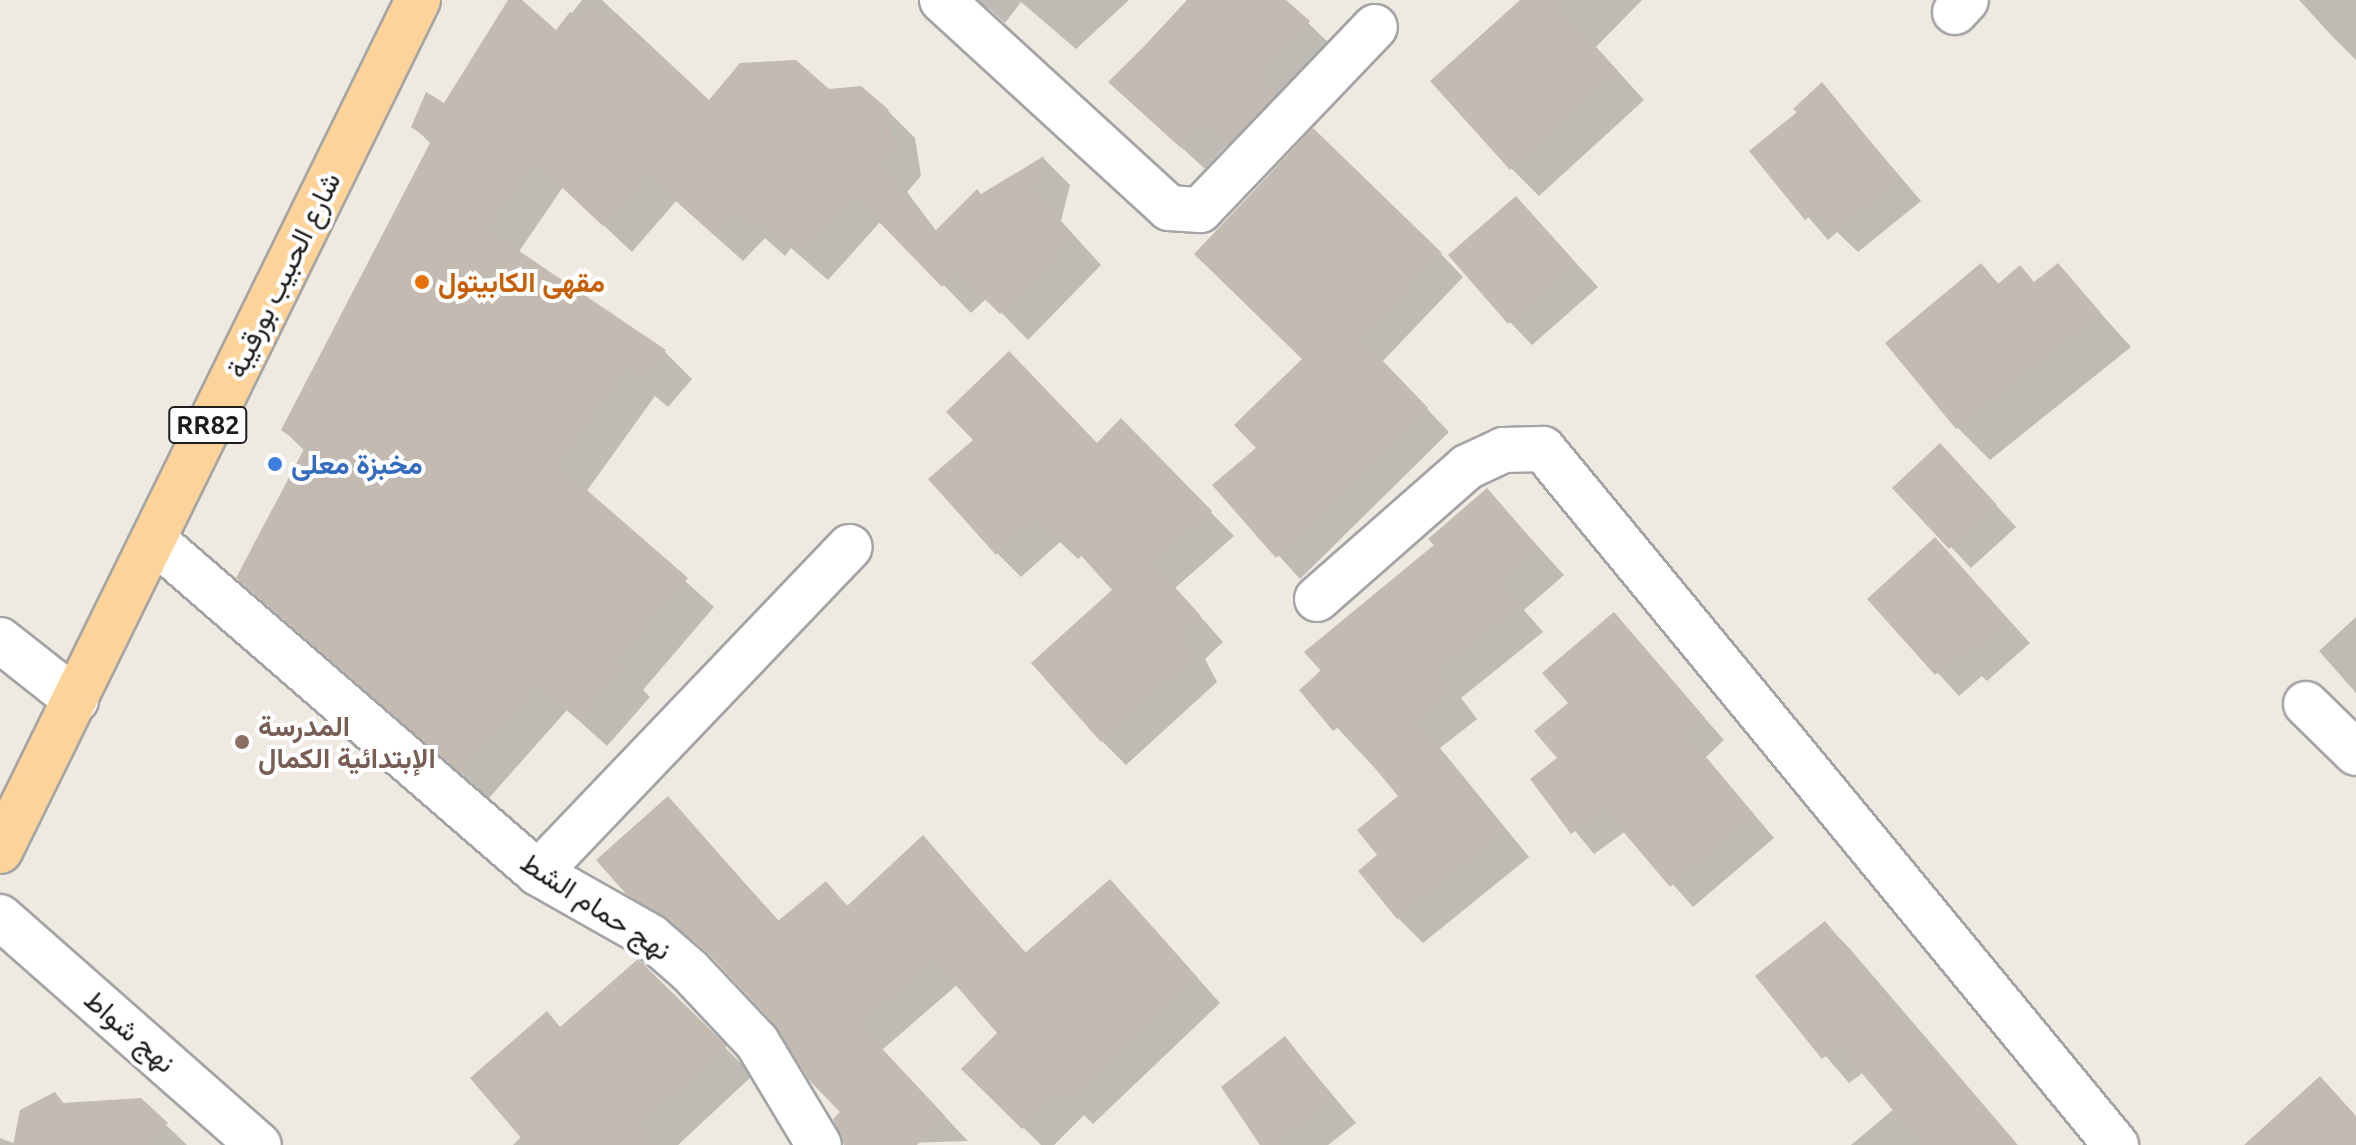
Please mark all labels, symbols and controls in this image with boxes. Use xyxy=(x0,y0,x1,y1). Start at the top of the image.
street label: شارع الحبيب بورقيبة xyxy=(219,167,347,383)
place label: مقهى الكابيتول xyxy=(438,265,605,299)
marker: مقهى الكابيتول xyxy=(413,273,431,291)
road number: RR82 xyxy=(168,403,248,447)
place label: مخبزة معلى xyxy=(291,447,423,481)
marker: مخبزة معلى xyxy=(266,455,284,473)
place label: المدرسة الإبتدائية الكمال xyxy=(258,709,436,775)
marker: المدرسة الإبتدائية الكمال xyxy=(233,733,251,751)
street label: نهج حمام الشط xyxy=(515,845,677,967)
street label: نهج شواط xyxy=(78,982,182,1080)

